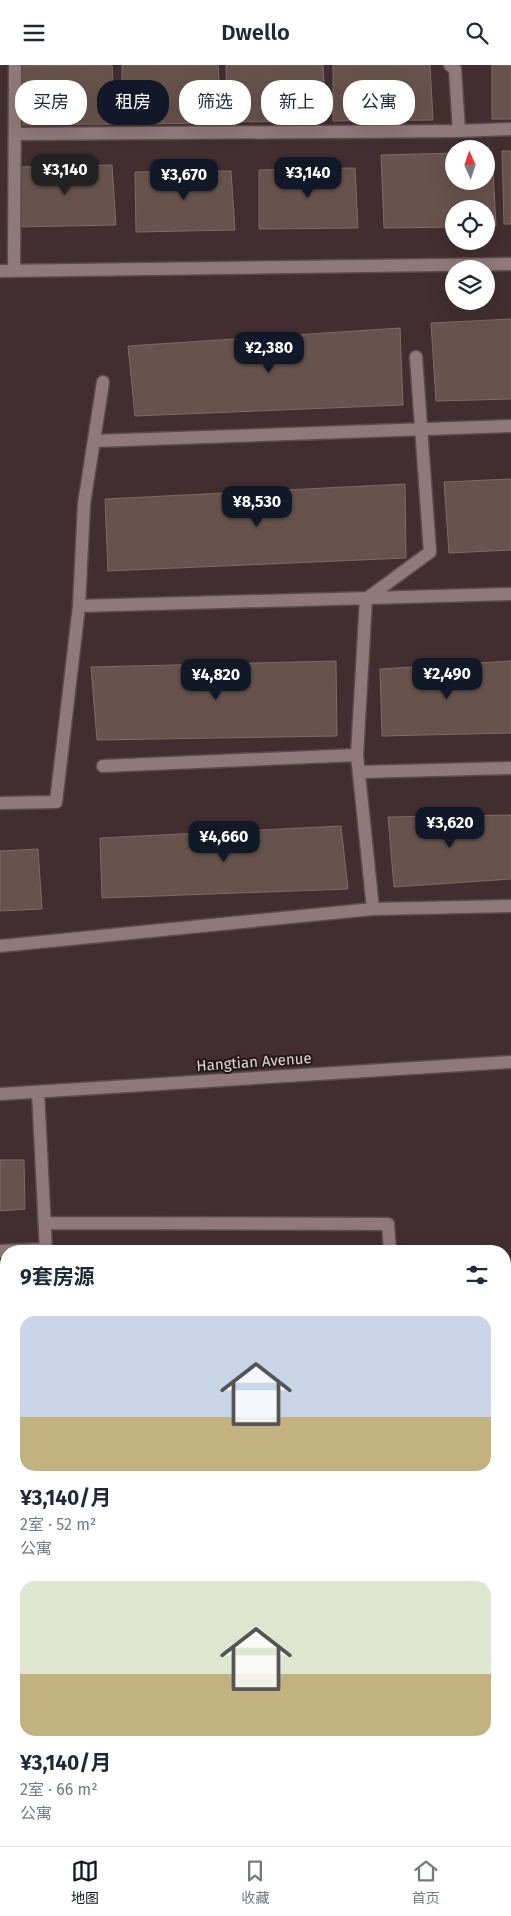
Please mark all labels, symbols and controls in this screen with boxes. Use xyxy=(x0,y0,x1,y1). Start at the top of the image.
icon: menu xyxy=(20,19,48,47)
text: Dwello xyxy=(221,19,290,46)
icon: search xyxy=(463,19,491,47)
chip: 买房 xyxy=(15,80,87,125)
chip: 租房 xyxy=(97,80,169,125)
chip: 筛选 xyxy=(179,80,251,125)
chip: 新上 xyxy=(261,80,333,125)
chip: 公寓 xyxy=(343,80,415,125)
north arrow xyxy=(445,140,495,190)
map controls xyxy=(445,140,495,310)
pin: ¥3,140 xyxy=(24,153,106,196)
pin: ¥3,140 xyxy=(267,157,349,199)
pin: ¥3,670 xyxy=(143,159,225,201)
text: ¥3,140 xyxy=(42,160,88,179)
text: ¥3,140 xyxy=(285,163,331,182)
text: ¥3,670 xyxy=(161,165,207,184)
button: locate xyxy=(445,200,495,250)
button: layers xyxy=(445,260,495,310)
pin: ¥2,380 xyxy=(228,331,310,374)
text: ¥2,380 xyxy=(245,338,293,357)
pin: ¥8,530 xyxy=(216,485,298,528)
text: ¥8,530 xyxy=(233,492,281,511)
pin: ¥2,490 xyxy=(406,657,488,700)
pin: ¥4,820 xyxy=(175,659,257,701)
text: ¥2,490 xyxy=(423,664,471,683)
text: ¥4,820 xyxy=(192,665,240,684)
pin: ¥3,620 xyxy=(409,807,491,849)
text: ¥3,620 xyxy=(426,813,474,832)
pin: ¥4,660 xyxy=(183,821,265,863)
text: ¥4,660 xyxy=(200,827,248,846)
street label: Hangtian Avenue xyxy=(196,1049,312,1075)
icon: filters xyxy=(463,1261,491,1289)
text: 9套房源 xyxy=(20,1264,95,1290)
icon: home xyxy=(211,1349,301,1439)
text: ¥3,140/月 xyxy=(20,1485,111,1511)
text: 2室 · 52 m² xyxy=(20,1515,96,1534)
text: 公寓 xyxy=(20,1539,52,1558)
icon: home xyxy=(211,1614,301,1704)
text: ¥3,140/月 xyxy=(20,1750,111,1776)
text: 2室 · 66 m² xyxy=(20,1780,98,1799)
text: 公寓 xyxy=(20,1804,52,1823)
tab: 地图 xyxy=(71,1857,99,1907)
tab: 收藏 xyxy=(241,1857,269,1907)
tab: 首页 xyxy=(412,1857,440,1907)

